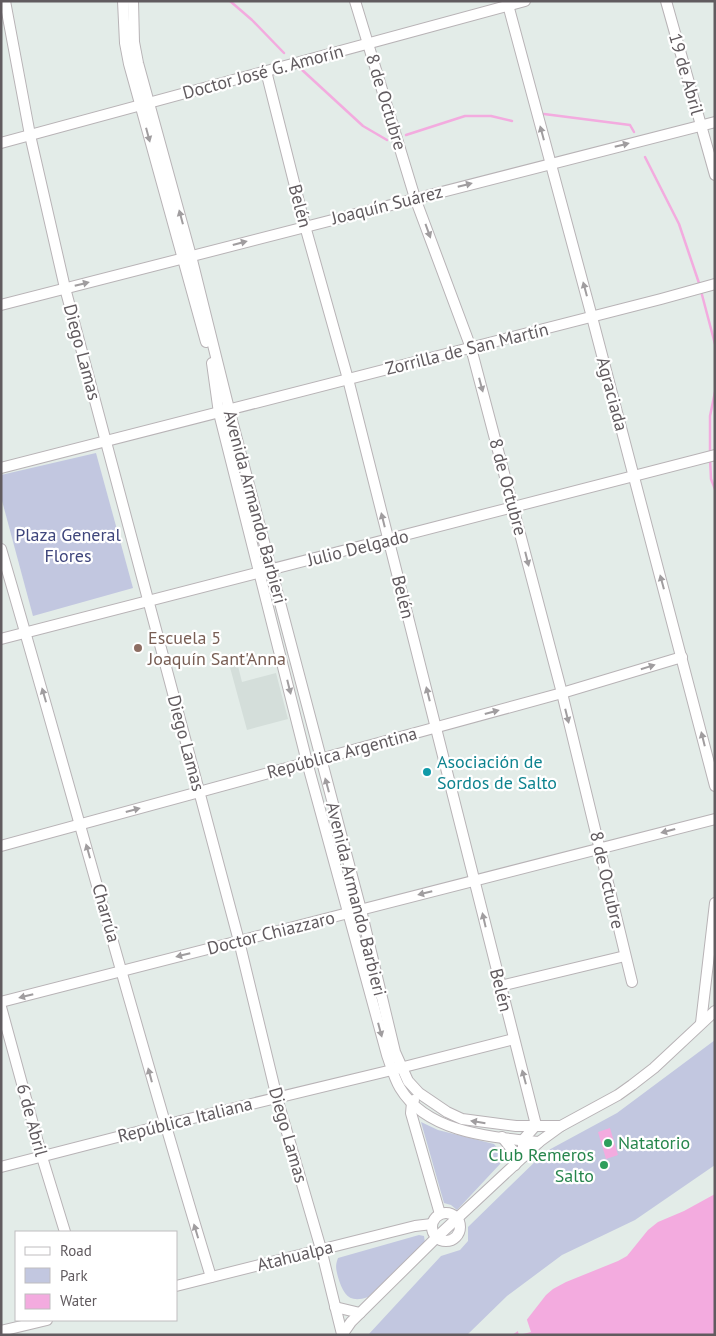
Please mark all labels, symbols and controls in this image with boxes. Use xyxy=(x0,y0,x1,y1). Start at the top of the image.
street label: 19 de Abril xyxy=(664,30,709,118)
street label: Doctor José G. Amorín xyxy=(180,39,346,104)
street label: 8 de Octubre xyxy=(361,51,412,153)
one-way arrow xyxy=(538,125,546,140)
one-way arrow xyxy=(145,127,153,142)
one-way arrow xyxy=(615,141,630,149)
street label: Joaquín Suárez xyxy=(328,180,445,230)
one-way arrow xyxy=(457,181,472,189)
street label: Belén xyxy=(284,182,317,230)
one-way arrow xyxy=(176,210,184,225)
one-way arrow xyxy=(424,224,432,239)
one-way arrow xyxy=(232,239,247,247)
one-way arrow xyxy=(75,280,90,288)
one-way arrow xyxy=(580,282,588,297)
street label: Diego Lamas xyxy=(59,301,106,403)
street label: Zorrilla de San Martín xyxy=(383,317,551,380)
street label: Agraciada xyxy=(592,354,633,433)
one-way arrow xyxy=(477,377,485,392)
street label: Avenida Armando Barbieri xyxy=(219,408,292,606)
street label: 8 de Octubre xyxy=(485,436,532,538)
one-way arrow xyxy=(379,512,387,527)
park label: Plaza General Flores xyxy=(15,523,121,567)
street label: Julio Delgado xyxy=(304,524,411,571)
one-way arrow xyxy=(523,551,531,566)
street label: Belén xyxy=(387,573,420,621)
one-way arrow xyxy=(657,574,665,589)
place label: Escuela 5 Joaquín Sant'Anna xyxy=(147,626,286,670)
marker: Escuela 5 Joaquín Sant'Anna xyxy=(132,642,144,654)
one-way arrow xyxy=(641,662,656,670)
one-way arrow xyxy=(285,680,293,695)
one-way arrow xyxy=(39,687,47,702)
one-way arrow xyxy=(423,687,431,702)
street label: Diego Lamas xyxy=(163,692,210,794)
one-way arrow xyxy=(484,708,500,716)
one-way arrow xyxy=(563,709,571,724)
street label: República Argentina xyxy=(264,721,419,784)
one-way arrow xyxy=(699,732,707,747)
place label: Asociación de Sordos de Salto xyxy=(437,750,557,794)
marker: Asociación de Sordos de Salto xyxy=(421,766,433,778)
one-way arrow xyxy=(323,777,331,792)
street label: Avenida Armando Barbieri xyxy=(321,799,392,998)
one-way arrow xyxy=(125,806,140,814)
one-way arrow xyxy=(660,827,675,835)
street label: 8 de Octubre xyxy=(585,829,630,931)
one-way arrow xyxy=(84,843,92,858)
street label: Charrúa xyxy=(87,881,126,945)
one-way arrow xyxy=(418,889,433,897)
street label: Doctor Chiazzaro xyxy=(205,906,337,959)
one-way arrow xyxy=(480,912,488,927)
one-way arrow xyxy=(176,952,191,960)
street label: Belén xyxy=(485,966,518,1014)
one-way arrow xyxy=(18,992,33,1000)
one-way arrow xyxy=(376,1023,384,1038)
one-way arrow xyxy=(146,1067,154,1082)
one-way arrow xyxy=(520,1070,528,1085)
street label: 6 de Abril xyxy=(12,1081,53,1159)
street label: Diego Lamas xyxy=(264,1084,313,1185)
street label: República Italiana xyxy=(115,1092,255,1147)
one-way arrow xyxy=(469,1117,485,1125)
place label: Natatorio xyxy=(618,1131,690,1154)
marker: Natatorio xyxy=(602,1137,614,1149)
place label: Club Remeros Salto xyxy=(488,1143,594,1187)
marker: Club Remeros Salto xyxy=(598,1159,610,1171)
one-way arrow xyxy=(192,1223,200,1238)
legend xyxy=(15,1231,178,1321)
street label: Atahualpa xyxy=(254,1235,335,1276)
text: Road xyxy=(60,1241,92,1260)
text: Park xyxy=(60,1266,88,1285)
text: Water xyxy=(60,1291,97,1310)

